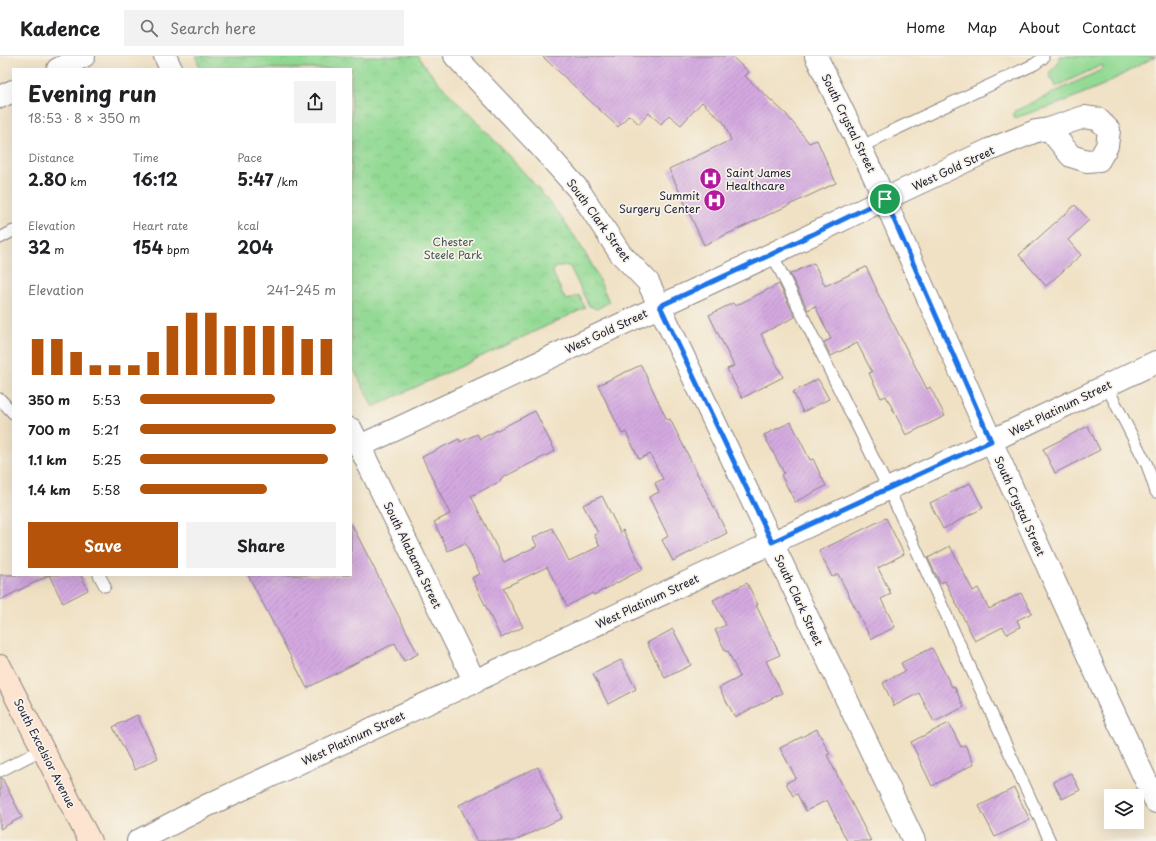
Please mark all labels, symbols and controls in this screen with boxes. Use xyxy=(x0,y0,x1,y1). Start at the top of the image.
search box xyxy=(124,10,404,46)
text: Kadence xyxy=(20,14,100,42)
text: Search here xyxy=(170,16,256,39)
icon: search xyxy=(138,17,160,39)
text: Home xyxy=(906,17,945,38)
text: Map xyxy=(967,17,997,38)
text: About xyxy=(1019,17,1060,38)
text: Contact xyxy=(1082,17,1136,38)
street label: South Crystal Street xyxy=(818,71,881,176)
text: Evening run xyxy=(28,76,157,109)
button: share xyxy=(294,81,336,123)
text: 18:53 · 8 × 350 m xyxy=(28,108,141,127)
street label: West Gold Street xyxy=(909,141,998,195)
text: Distance xyxy=(28,149,74,166)
text: Time xyxy=(133,149,159,166)
text: Pace xyxy=(237,149,262,166)
place label: Saint James Healthcare xyxy=(726,164,791,194)
hospital icon: Saint James Healthcare xyxy=(697,165,723,191)
text: 2.80 xyxy=(28,166,67,192)
text: 16:12 xyxy=(133,166,178,192)
text: 5:47 xyxy=(237,166,273,192)
text: km xyxy=(67,173,87,190)
text: /km xyxy=(273,173,298,190)
street label: South Clark Street xyxy=(563,175,635,265)
pin xyxy=(868,182,902,216)
place label: Summit Surgery Center xyxy=(619,187,701,217)
hospital icon: Summit Surgery Center xyxy=(702,188,728,214)
icon: arrive xyxy=(874,188,896,210)
text: Elevation xyxy=(28,217,75,234)
text: Heart rate xyxy=(133,217,188,234)
text: kcal xyxy=(237,217,259,234)
park label: Chester Steele Park xyxy=(423,233,483,263)
text: 32 xyxy=(28,234,51,260)
text: 154 xyxy=(133,234,163,260)
text: 204 xyxy=(237,234,273,260)
text: m xyxy=(51,241,64,258)
text: bpm xyxy=(163,241,190,258)
text: Elevation xyxy=(28,280,84,299)
text: 241–245 m xyxy=(266,280,336,299)
street label: West Gold Street xyxy=(562,304,651,358)
street label: West Platinum Street xyxy=(1006,375,1115,440)
text: 350 m xyxy=(28,390,70,409)
text: 5:53 xyxy=(92,390,121,409)
text: 700 m xyxy=(28,420,70,439)
text: 5:21 xyxy=(92,420,119,439)
text: 1.1 km xyxy=(28,450,67,469)
text: 5:25 xyxy=(92,450,121,469)
street label: South Crystal Street xyxy=(990,453,1050,559)
text: 1.4 km xyxy=(28,480,71,499)
text: 5:58 xyxy=(92,480,121,499)
street label: South Alabama Street xyxy=(380,499,446,612)
button: Save xyxy=(28,522,178,568)
button: Share xyxy=(186,522,336,568)
street label: South Clark Street xyxy=(770,552,828,649)
street label: West Platinum Street xyxy=(592,569,702,632)
street label: South Excelsior Avenue xyxy=(10,695,80,811)
street label: West Platinum Street xyxy=(298,706,408,769)
map controls xyxy=(1104,789,1144,829)
button: layers xyxy=(1104,789,1144,829)

